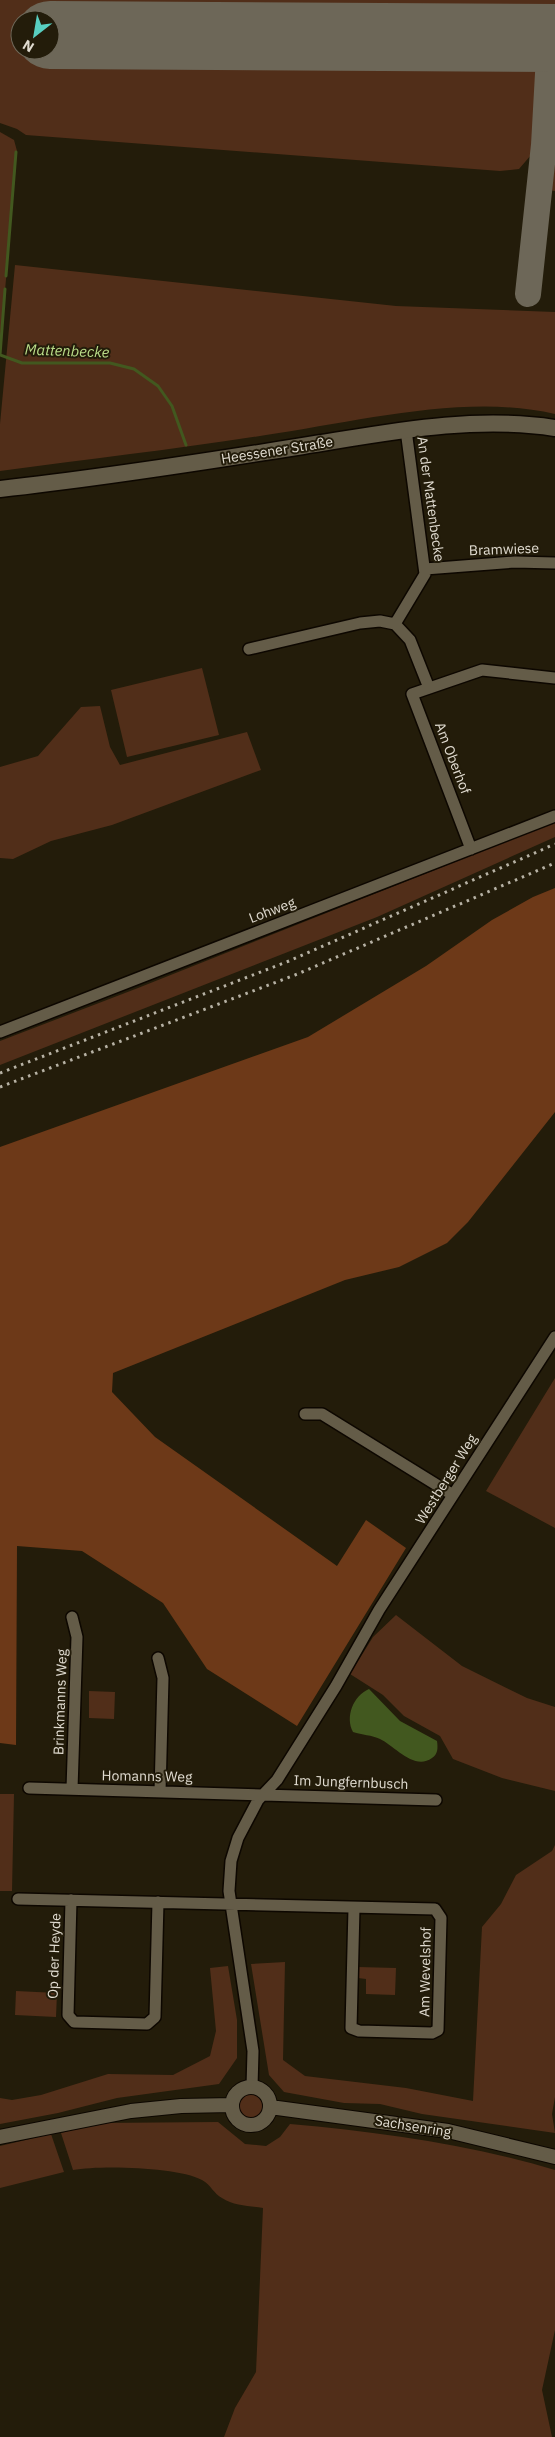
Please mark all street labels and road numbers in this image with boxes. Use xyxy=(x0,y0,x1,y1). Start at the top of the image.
street label: Heessener Straße xyxy=(220,432,334,468)
street label: An der Mattenbecke xyxy=(413,435,449,563)
street label: Bramwiese xyxy=(469,539,540,559)
street label: Am Oberhof xyxy=(431,719,475,797)
street label: Lohweg xyxy=(246,893,298,927)
street label: Westberger Weg xyxy=(411,1430,481,1527)
street label: Brinkmanns Weg xyxy=(49,1648,71,1755)
street label: Homanns Weg xyxy=(101,1766,193,1786)
street label: Im Jungfernbusch xyxy=(293,1771,409,1793)
street label: Op der Heyde xyxy=(44,1912,65,1999)
street label: Am Wevelshof xyxy=(415,1927,435,2017)
street label: Sachsenring xyxy=(374,2111,453,2141)

